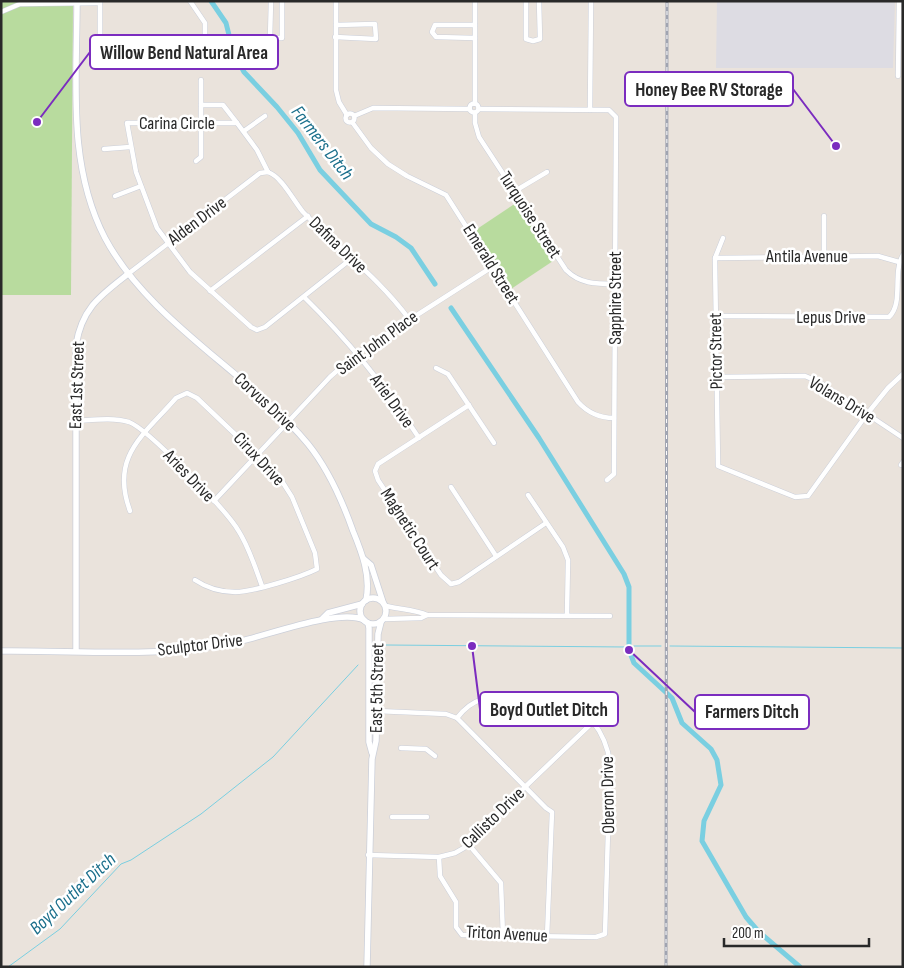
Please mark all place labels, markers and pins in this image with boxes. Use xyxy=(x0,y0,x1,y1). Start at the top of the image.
callout: Willow Bend Natural Area xyxy=(90,35,278,69)
callout: Honey Bee RV Storage xyxy=(625,72,793,106)
callout: Boyd Outlet Ditch xyxy=(480,692,618,726)
callout: Farmers Ditch xyxy=(695,695,809,729)

